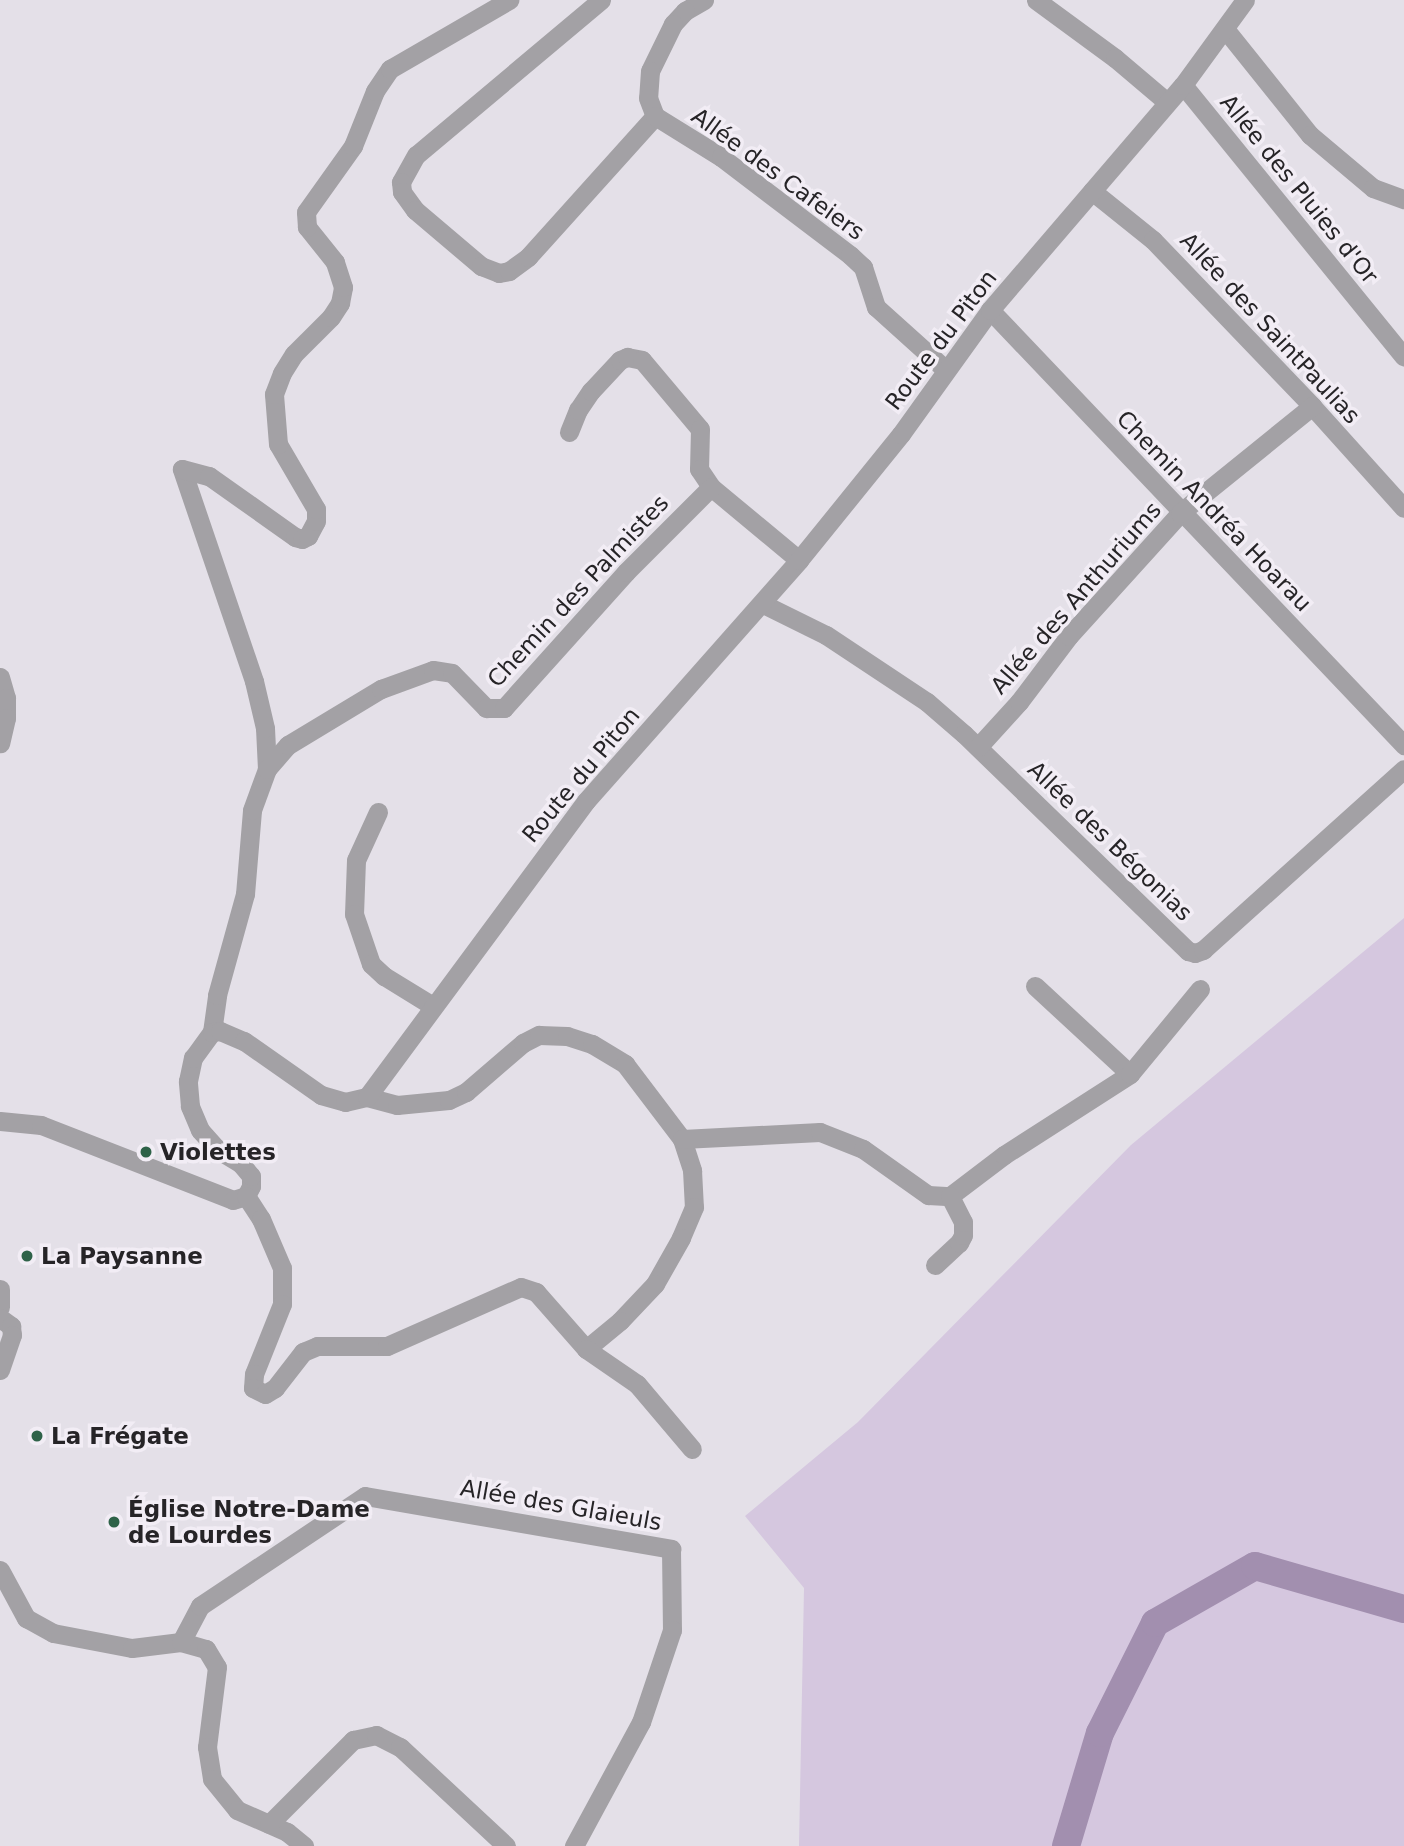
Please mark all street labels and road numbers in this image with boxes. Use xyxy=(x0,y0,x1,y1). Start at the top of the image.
street label: Allée des Pluies d'Or xyxy=(1214,89,1384,289)
street label: Allée des Cafeiers xyxy=(686,102,870,246)
street label: Allée des SaintPaulias xyxy=(1174,227,1366,429)
street label: Route du Piton xyxy=(879,265,1003,415)
street label: Chemin Andréa Hoarau xyxy=(1111,405,1317,617)
street label: Chemin des Palmistes xyxy=(482,489,674,693)
street label: Allée des Anthuriums xyxy=(985,496,1167,700)
street label: Route du Piton xyxy=(516,702,646,848)
street label: Allée des Bégonias xyxy=(1022,755,1198,927)
street label: Allée des Glaieuls xyxy=(458,1474,664,1536)

